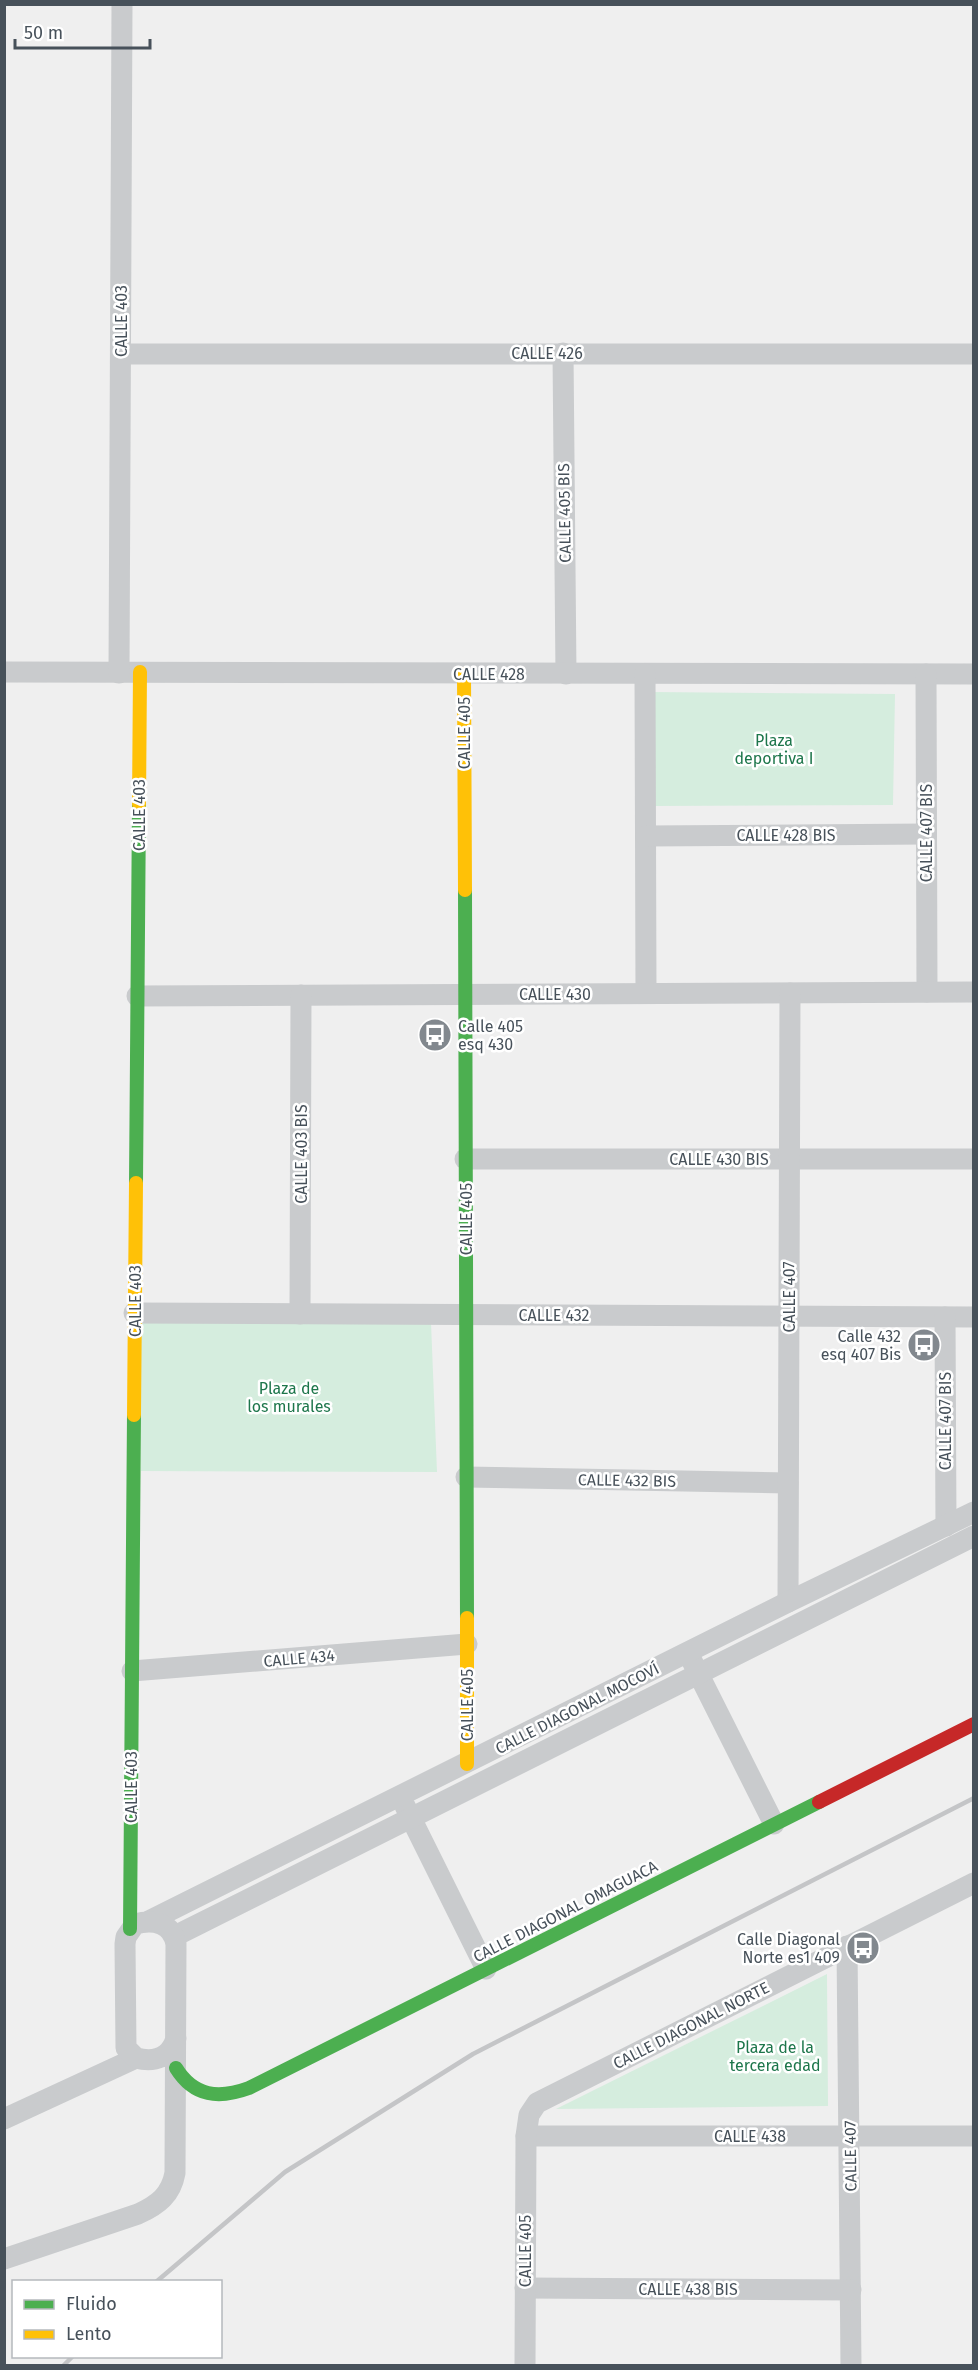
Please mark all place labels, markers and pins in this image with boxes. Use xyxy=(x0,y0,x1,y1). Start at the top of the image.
bus stop icon: Calle 405 esq 430 xyxy=(417,1017,453,1053)
place label: Calle 405 esq 430 xyxy=(458,1017,523,1054)
place label: Calle 432 esq 407 Bis xyxy=(821,1327,901,1364)
bus stop icon: Calle 432 esq 407 Bis xyxy=(906,1327,942,1363)
place label: Calle Diagonal Norte es1 409 xyxy=(737,1930,840,1967)
bus stop icon: Calle Diagonal Norte es1 409 xyxy=(845,1930,881,1966)

